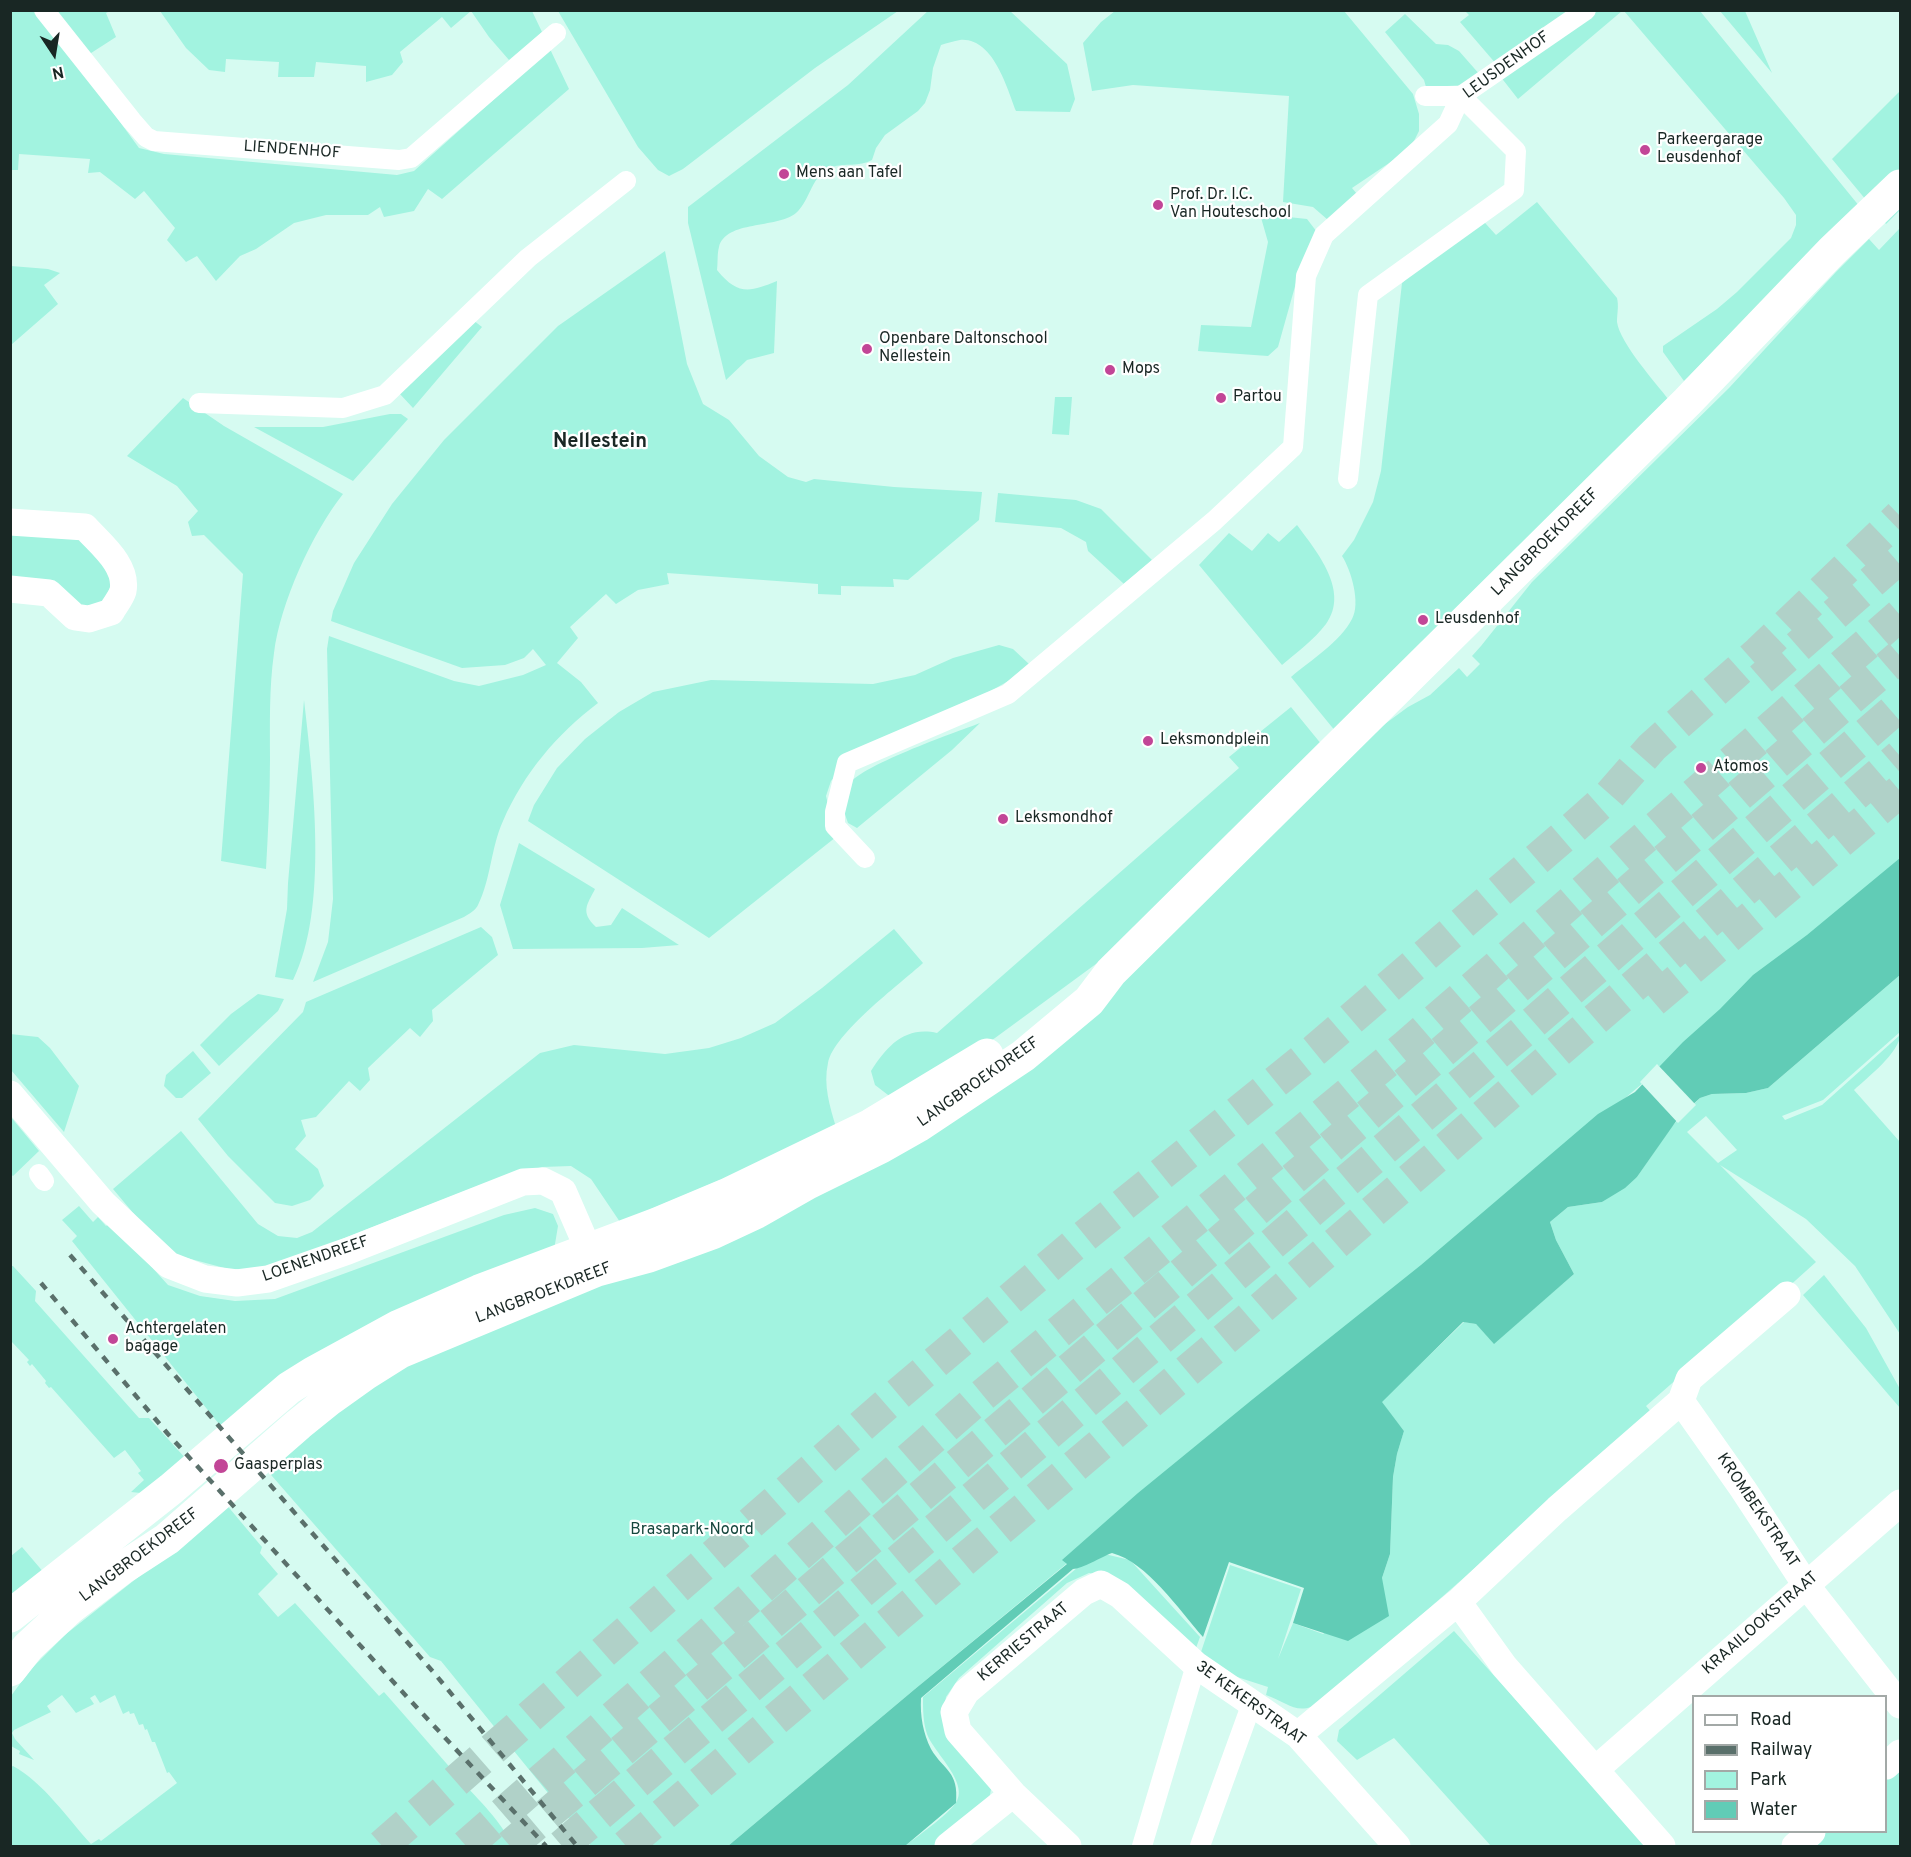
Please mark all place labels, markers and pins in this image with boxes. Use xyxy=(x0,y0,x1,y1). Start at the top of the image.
place label: Parkeergarage Leusdenhof xyxy=(1657,131,1763,169)
marker: Parkeergarage Leusdenhof xyxy=(1638,143,1652,157)
place label: Mens aan Tafel xyxy=(796,164,902,184)
marker: Mens aan Tafel xyxy=(777,167,791,181)
place label: Prof. Dr. I.C. Van Houteschool xyxy=(1170,186,1291,224)
marker: Prof. Dr. I.C. Van Houteschool xyxy=(1151,198,1165,212)
place label: Openbare Daltonschool Nellestein xyxy=(879,330,1048,368)
marker: Openbare Daltonschool Nellestein xyxy=(860,342,874,356)
place label: Mops xyxy=(1122,360,1160,380)
marker: Mops xyxy=(1103,363,1117,377)
place label: Partou xyxy=(1233,388,1282,408)
marker: Partou xyxy=(1214,391,1228,405)
place label: Leusdenhof xyxy=(1435,610,1519,630)
marker: Leusdenhof xyxy=(1416,613,1430,627)
place label: Leksmondplein xyxy=(1160,731,1269,751)
marker: Leksmondplein xyxy=(1141,734,1155,748)
place label: Atomos xyxy=(1713,758,1768,778)
marker: Atomos xyxy=(1694,761,1708,775)
place label: Leksmondhof xyxy=(1015,809,1112,829)
marker: Leksmondhof xyxy=(996,812,1010,826)
place label: Achtergelaten bagage xyxy=(125,1320,227,1358)
marker: Achtergelaten bagage xyxy=(106,1332,120,1346)
place label: Gaasperplas xyxy=(234,1456,323,1476)
marker: Gaasperplas xyxy=(212,1457,230,1475)

